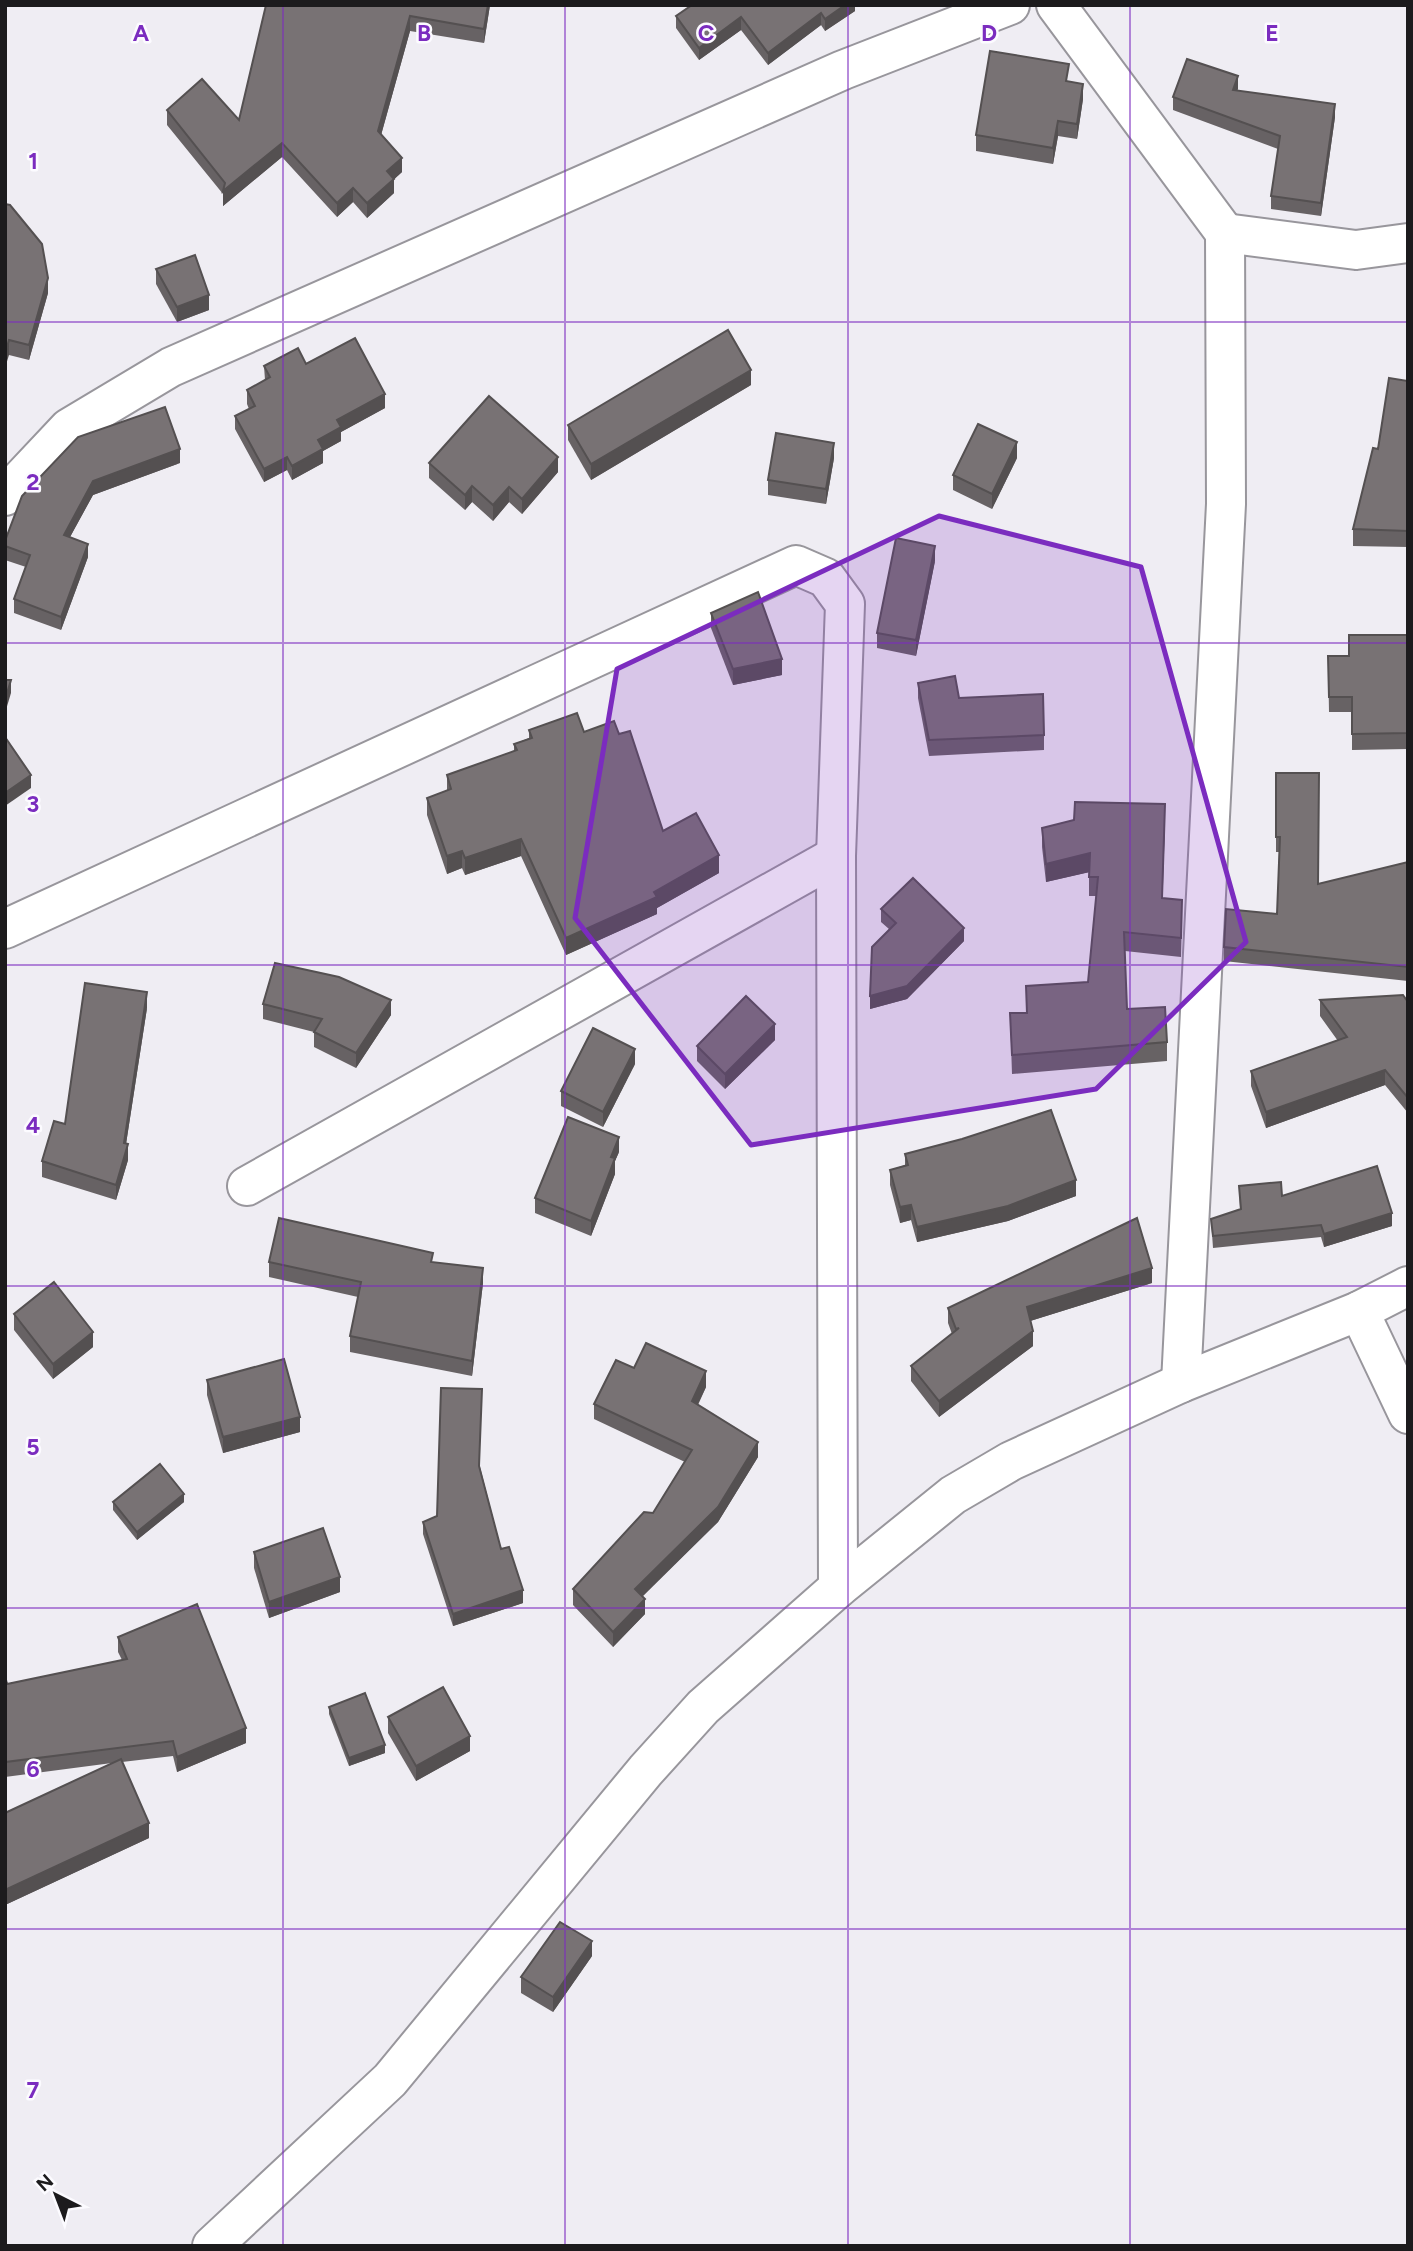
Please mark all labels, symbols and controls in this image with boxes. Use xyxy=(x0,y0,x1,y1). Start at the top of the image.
text: A xyxy=(133,19,150,47)
text: B xyxy=(417,19,431,47)
text: C xyxy=(698,19,715,47)
text: D xyxy=(981,19,997,47)
text: E xyxy=(1265,19,1279,47)
text: 1 xyxy=(28,147,38,175)
text: 2 xyxy=(26,468,40,496)
text: 3 xyxy=(27,790,39,818)
text: 4 xyxy=(26,1111,40,1139)
text: 5 xyxy=(26,1433,40,1461)
text: 6 xyxy=(26,1755,40,1783)
text: 7 xyxy=(27,2076,40,2104)
north arrow xyxy=(21,2160,91,2230)
text: N xyxy=(32,2169,58,2196)

